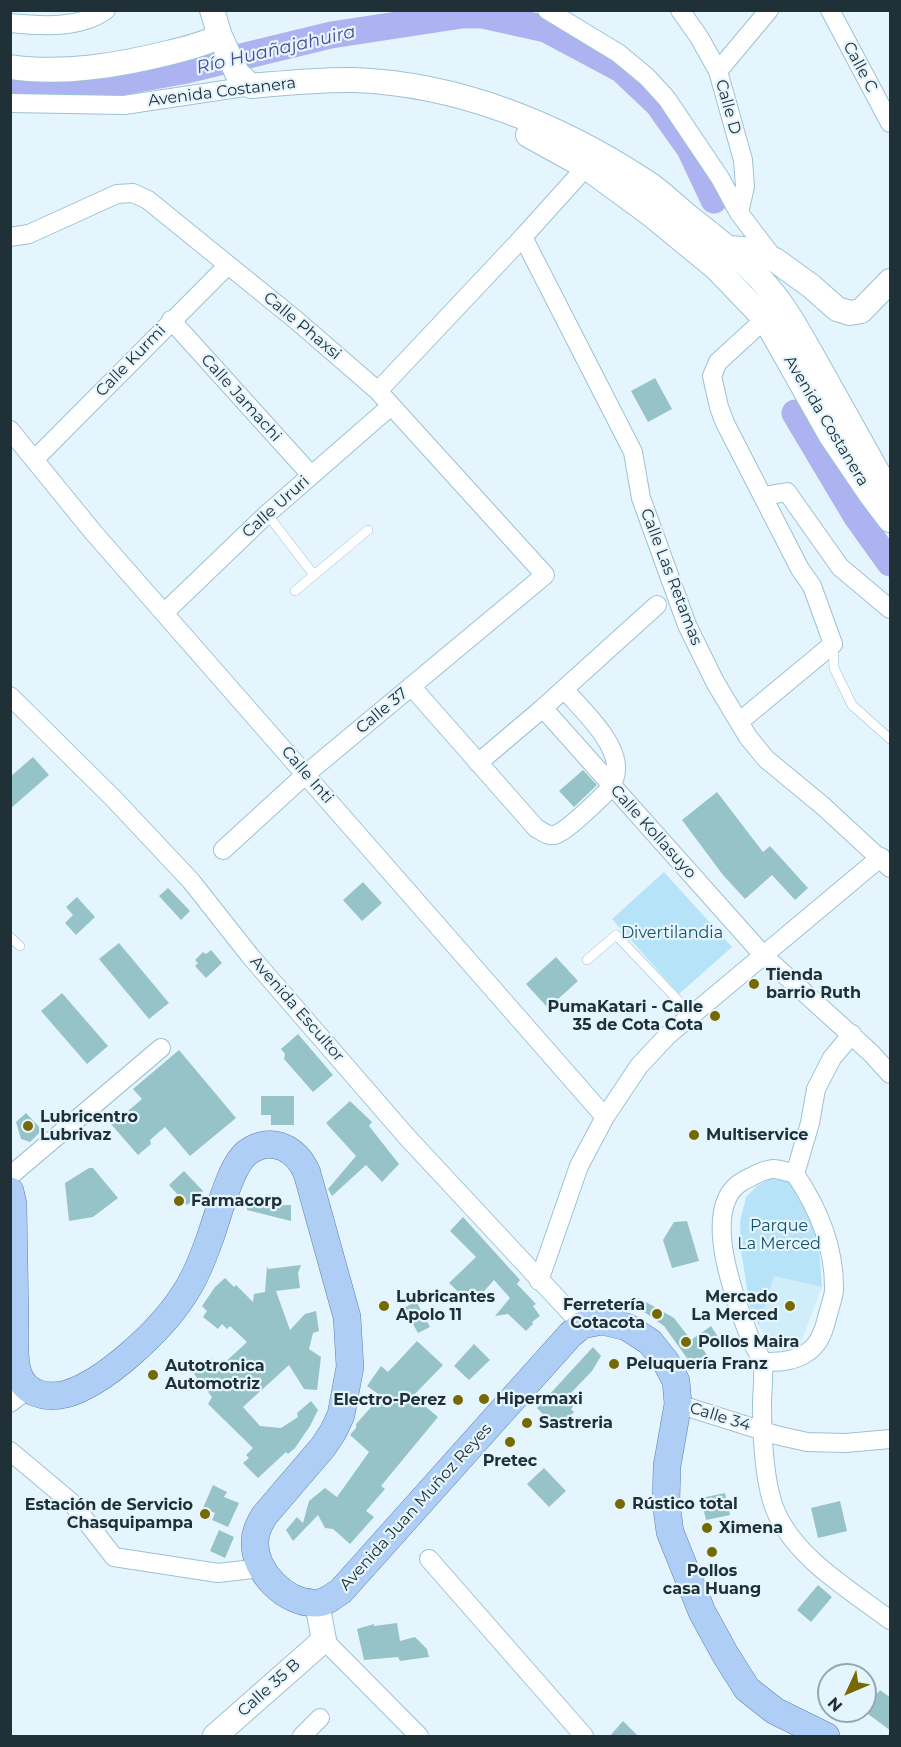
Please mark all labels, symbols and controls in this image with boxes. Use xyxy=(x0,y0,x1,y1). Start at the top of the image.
water label: Río Huañajahuira xyxy=(194,21,358,79)
street label: Calle C xyxy=(839,38,881,96)
street label: Avenida Costanera xyxy=(147,73,297,111)
street label: Calle D xyxy=(711,77,745,137)
street label: Calle Phaxsi xyxy=(259,288,345,364)
street label: Calle Kurmi xyxy=(92,321,170,401)
street label: Calle Jamachi xyxy=(197,350,285,446)
street label: Avenida Costanera xyxy=(779,352,873,490)
street label: Calle Ururi xyxy=(239,472,313,542)
street label: Calle Las Retamas xyxy=(636,506,706,648)
street label: Calle 37 xyxy=(352,684,412,738)
street label: Calle Inti xyxy=(277,742,337,808)
street label: Calle Kollasuyo xyxy=(606,781,700,883)
park label: Divertilandia xyxy=(621,923,723,943)
street label: Avenida Escultor xyxy=(246,952,348,1066)
place label: Tienda barrio Ruth xyxy=(766,965,861,1003)
marker: Tienda barrio Ruth xyxy=(747,977,761,991)
place label: PumaKatari - Calle 35 de Cota Cota xyxy=(548,997,703,1035)
marker: PumaKatari - Calle 35 de Cota Cota xyxy=(708,1009,722,1023)
place label: Lubricentro Lubrivaz xyxy=(40,1107,138,1145)
marker: Lubricentro Lubrivaz xyxy=(21,1119,35,1133)
place label: Multiservice xyxy=(706,1125,808,1145)
marker: Multiservice xyxy=(687,1128,701,1142)
place label: Farmacorp xyxy=(191,1191,282,1211)
marker: Farmacorp xyxy=(172,1194,186,1208)
park label: Parque La Merced xyxy=(737,1216,821,1254)
place label: Lubricantes Apolo 11 xyxy=(396,1287,495,1325)
place label: Mercado La Merced xyxy=(691,1287,778,1325)
place label: Ferretería Cotacota xyxy=(563,1295,645,1333)
marker: Lubricantes Apolo 11 xyxy=(377,1299,391,1313)
marker: Mercado La Merced xyxy=(783,1299,797,1313)
marker: Ferretería Cotacota xyxy=(650,1307,664,1321)
place label: Pollos Maira xyxy=(698,1332,799,1352)
marker: Pollos Maira xyxy=(679,1335,693,1349)
place label: Peluquería Franz xyxy=(626,1354,768,1374)
place label: Autotronica Automotriz xyxy=(165,1356,265,1394)
marker: Peluquería Franz xyxy=(607,1357,621,1371)
marker: Autotronica Automotriz xyxy=(146,1368,160,1382)
place label: Hipermaxi xyxy=(496,1389,583,1409)
place label: Electro-Perez xyxy=(333,1390,446,1410)
marker: Hipermaxi xyxy=(477,1392,491,1406)
marker: Electro-Perez xyxy=(451,1393,465,1407)
street label: Calle 34 xyxy=(687,1399,753,1435)
place label: Sastreria xyxy=(539,1413,613,1433)
marker: Sastreria xyxy=(520,1416,534,1430)
street label: Avenida Juan Muñoz Reyes xyxy=(336,1420,496,1594)
marker: Pretec xyxy=(503,1435,517,1449)
place label: Pretec xyxy=(483,1451,537,1471)
place label: Rústico total xyxy=(632,1494,738,1514)
place label: Estación de Servicio Chasquipampa xyxy=(25,1495,193,1533)
marker: Rústico total xyxy=(613,1497,627,1511)
marker: Estación de Servicio Chasquipampa xyxy=(198,1507,212,1521)
place label: Ximena xyxy=(719,1518,783,1538)
marker: Ximena xyxy=(700,1521,714,1535)
marker: Pollos casa Huang xyxy=(705,1545,719,1559)
place label: Pollos casa Huang xyxy=(663,1561,761,1599)
street label: Calle 35 B xyxy=(234,1655,304,1721)
north arrow xyxy=(817,1663,877,1723)
text: N xyxy=(824,1693,846,1716)

